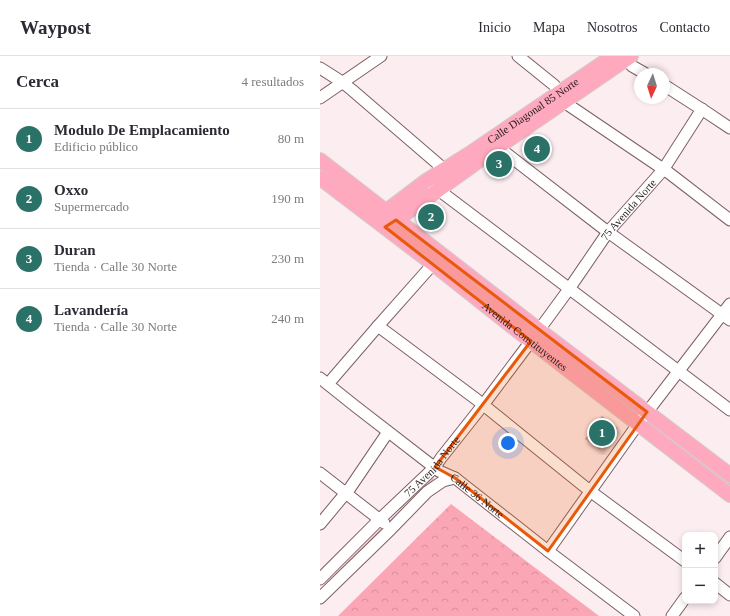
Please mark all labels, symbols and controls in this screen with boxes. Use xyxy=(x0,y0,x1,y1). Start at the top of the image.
text: Waypost xyxy=(20,17,91,38)
text: Inicio xyxy=(478,20,511,35)
text: Mapa xyxy=(533,20,565,35)
text: Nosotros xyxy=(587,20,637,35)
text: Contacto xyxy=(659,20,710,35)
north arrow xyxy=(634,68,670,104)
text: Cerca xyxy=(16,72,59,91)
text: 4 resultados xyxy=(242,74,304,89)
street label: Calle Diagonal 85 Norte xyxy=(485,75,581,146)
text: Modulo De Emplacamiento xyxy=(54,122,230,138)
text: 1 xyxy=(26,131,32,146)
text: 80 m xyxy=(278,131,304,146)
pin: 4 xyxy=(524,134,550,164)
text: Edificio público xyxy=(54,139,138,154)
pin: 3 xyxy=(486,149,512,179)
street label: 75 Avenida Norte xyxy=(598,176,658,242)
text: Oxxo xyxy=(54,182,88,198)
text: 2 xyxy=(26,191,32,206)
text: 190 m xyxy=(271,191,304,206)
text: Supermercado xyxy=(54,199,129,214)
pin: 2 xyxy=(418,202,444,232)
text: Duran xyxy=(54,242,96,258)
text: 3 xyxy=(26,251,32,266)
text: 230 m xyxy=(271,251,304,266)
text: Tienda · Calle 30 Norte xyxy=(54,259,177,274)
street label: Avenida Constituyentes xyxy=(480,299,570,373)
text: Lavandería xyxy=(54,302,128,318)
text: 4 xyxy=(26,311,32,326)
text: 240 m xyxy=(271,311,304,326)
text: Tienda · Calle 30 Norte xyxy=(54,319,177,334)
pin: 1 xyxy=(589,418,615,448)
your location xyxy=(498,433,518,453)
street label: 75 Avenida Norte xyxy=(402,434,462,499)
street label: Calle 36 Norte xyxy=(449,471,507,520)
map controls xyxy=(682,532,718,604)
button: + xyxy=(682,532,718,568)
button: − xyxy=(682,568,718,604)

